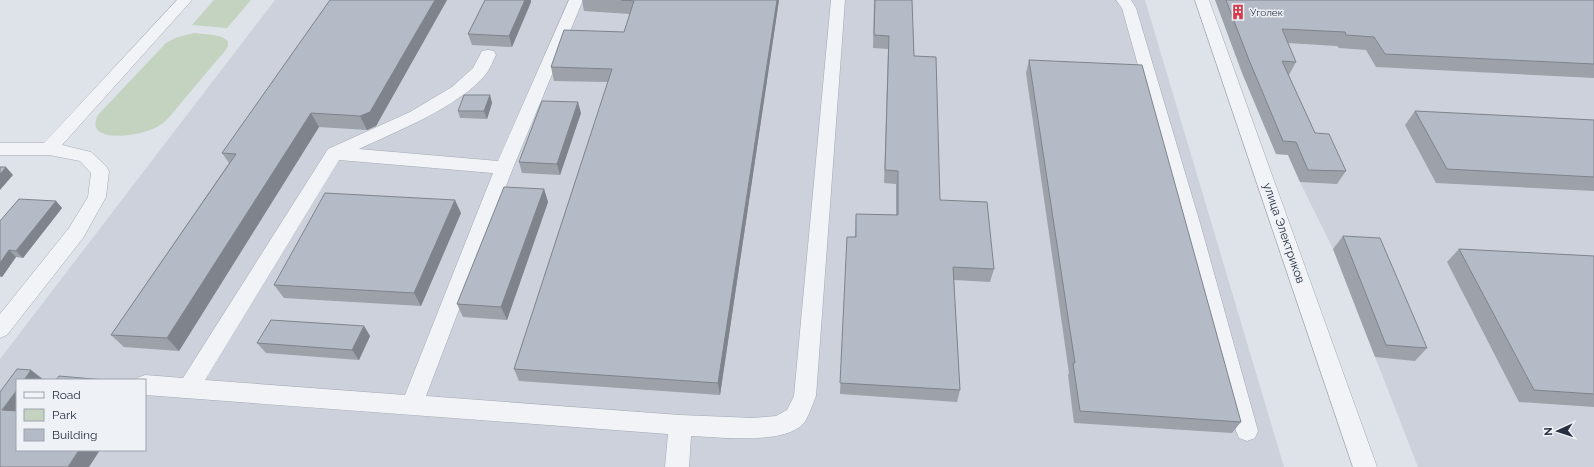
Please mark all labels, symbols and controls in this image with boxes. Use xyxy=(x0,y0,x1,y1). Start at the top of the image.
building icon: Уголек xyxy=(1229,3,1247,21)
place label: Уголек xyxy=(1250,7,1283,18)
street label: улица Электриков xyxy=(1260,181,1308,285)
legend xyxy=(16,379,146,451)
text: Road xyxy=(52,388,81,402)
text: Park xyxy=(52,408,77,422)
north arrow xyxy=(1538,411,1578,451)
text: N xyxy=(1542,427,1555,436)
text: Building xyxy=(52,428,98,442)

